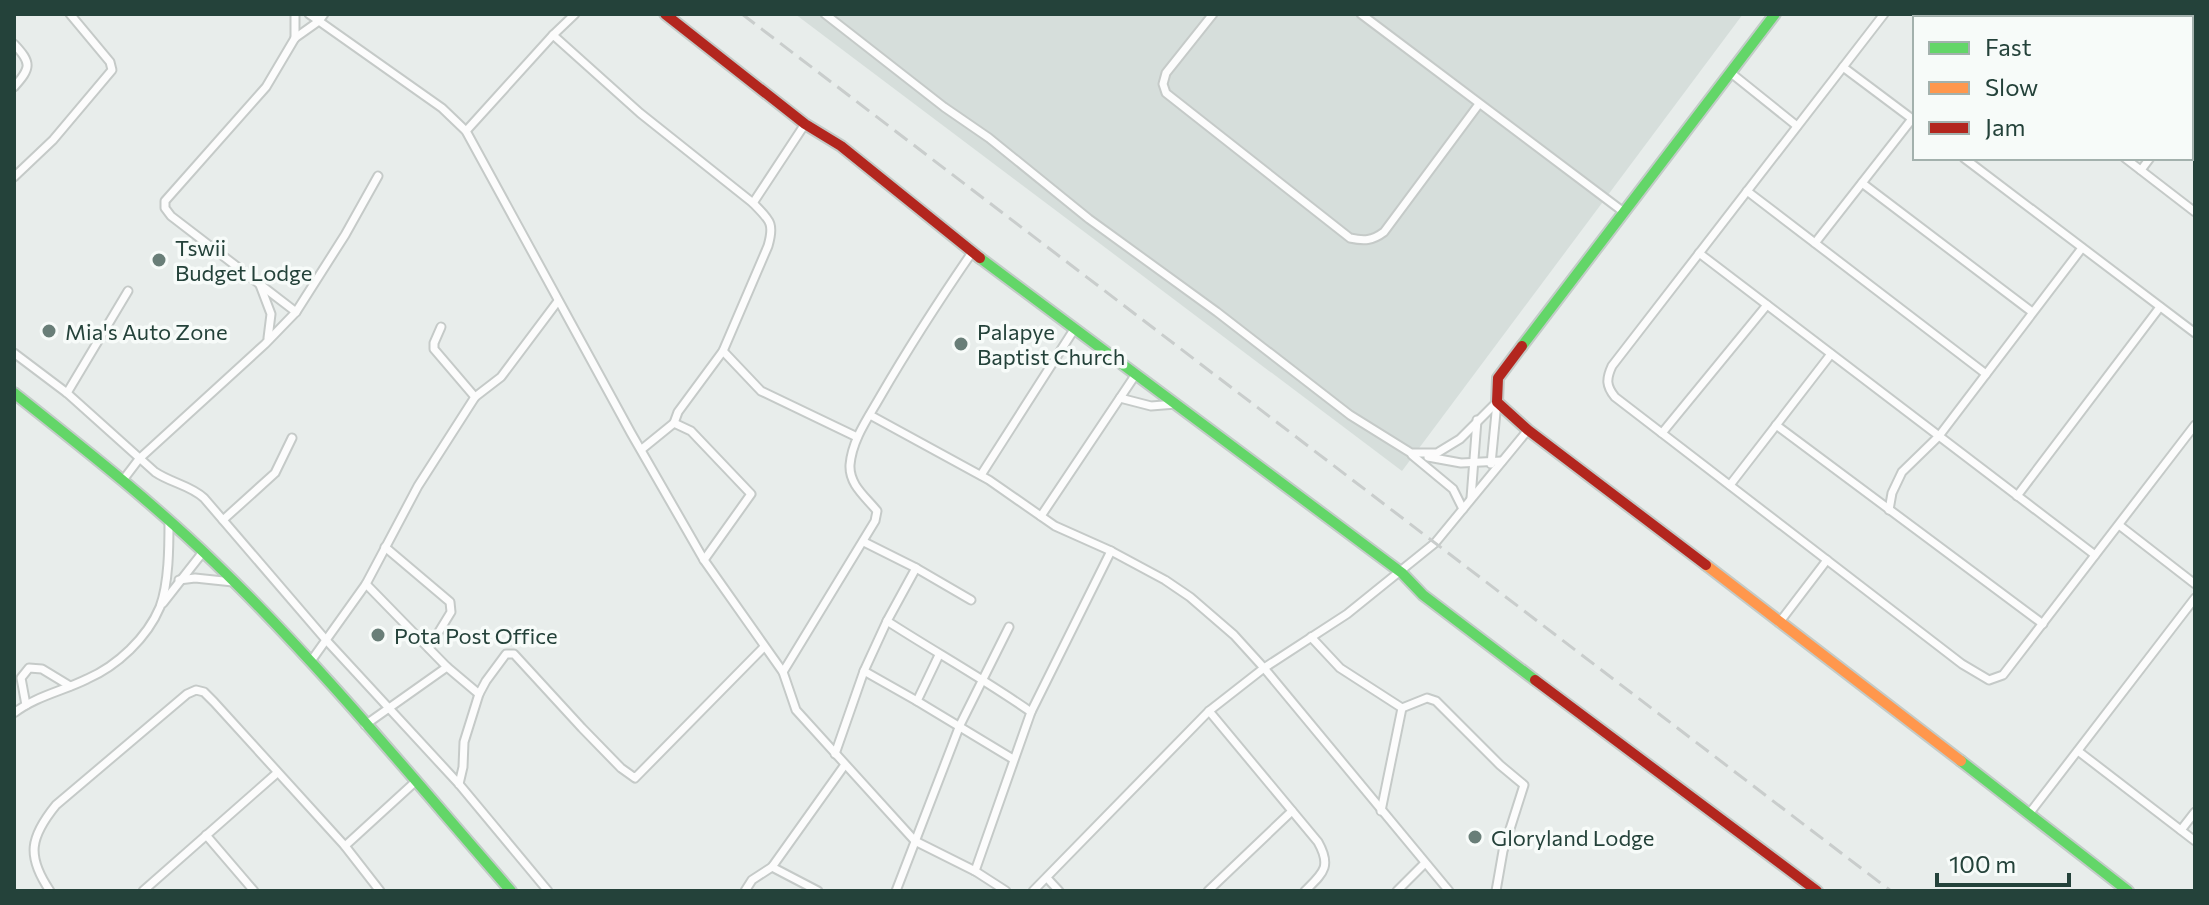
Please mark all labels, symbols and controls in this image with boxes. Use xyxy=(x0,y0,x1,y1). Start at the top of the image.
legend xyxy=(1913,16,2193,160)
text: Fast xyxy=(1985,32,2032,61)
text: Slow xyxy=(1985,72,2038,101)
text: Jam xyxy=(1985,112,2025,141)
place label: Tswii Budget Lodge xyxy=(175,234,312,286)
marker: Tswii Budget Lodge xyxy=(150,251,168,269)
place label: Mia's Auto Zone xyxy=(65,318,228,345)
place label: Palapye Baptist Church xyxy=(977,318,1125,370)
marker: Mia's Auto Zone xyxy=(40,322,58,340)
marker: Palapye Baptist Church xyxy=(952,335,970,353)
place label: Pota Post Office xyxy=(394,622,558,649)
marker: Pota Post Office xyxy=(369,626,387,644)
place label: Gloryland Lodge xyxy=(1491,824,1654,851)
marker: Gloryland Lodge xyxy=(1466,828,1484,846)
scale bar xyxy=(1937,837,2069,887)
text: 100 m xyxy=(1949,849,2016,878)

